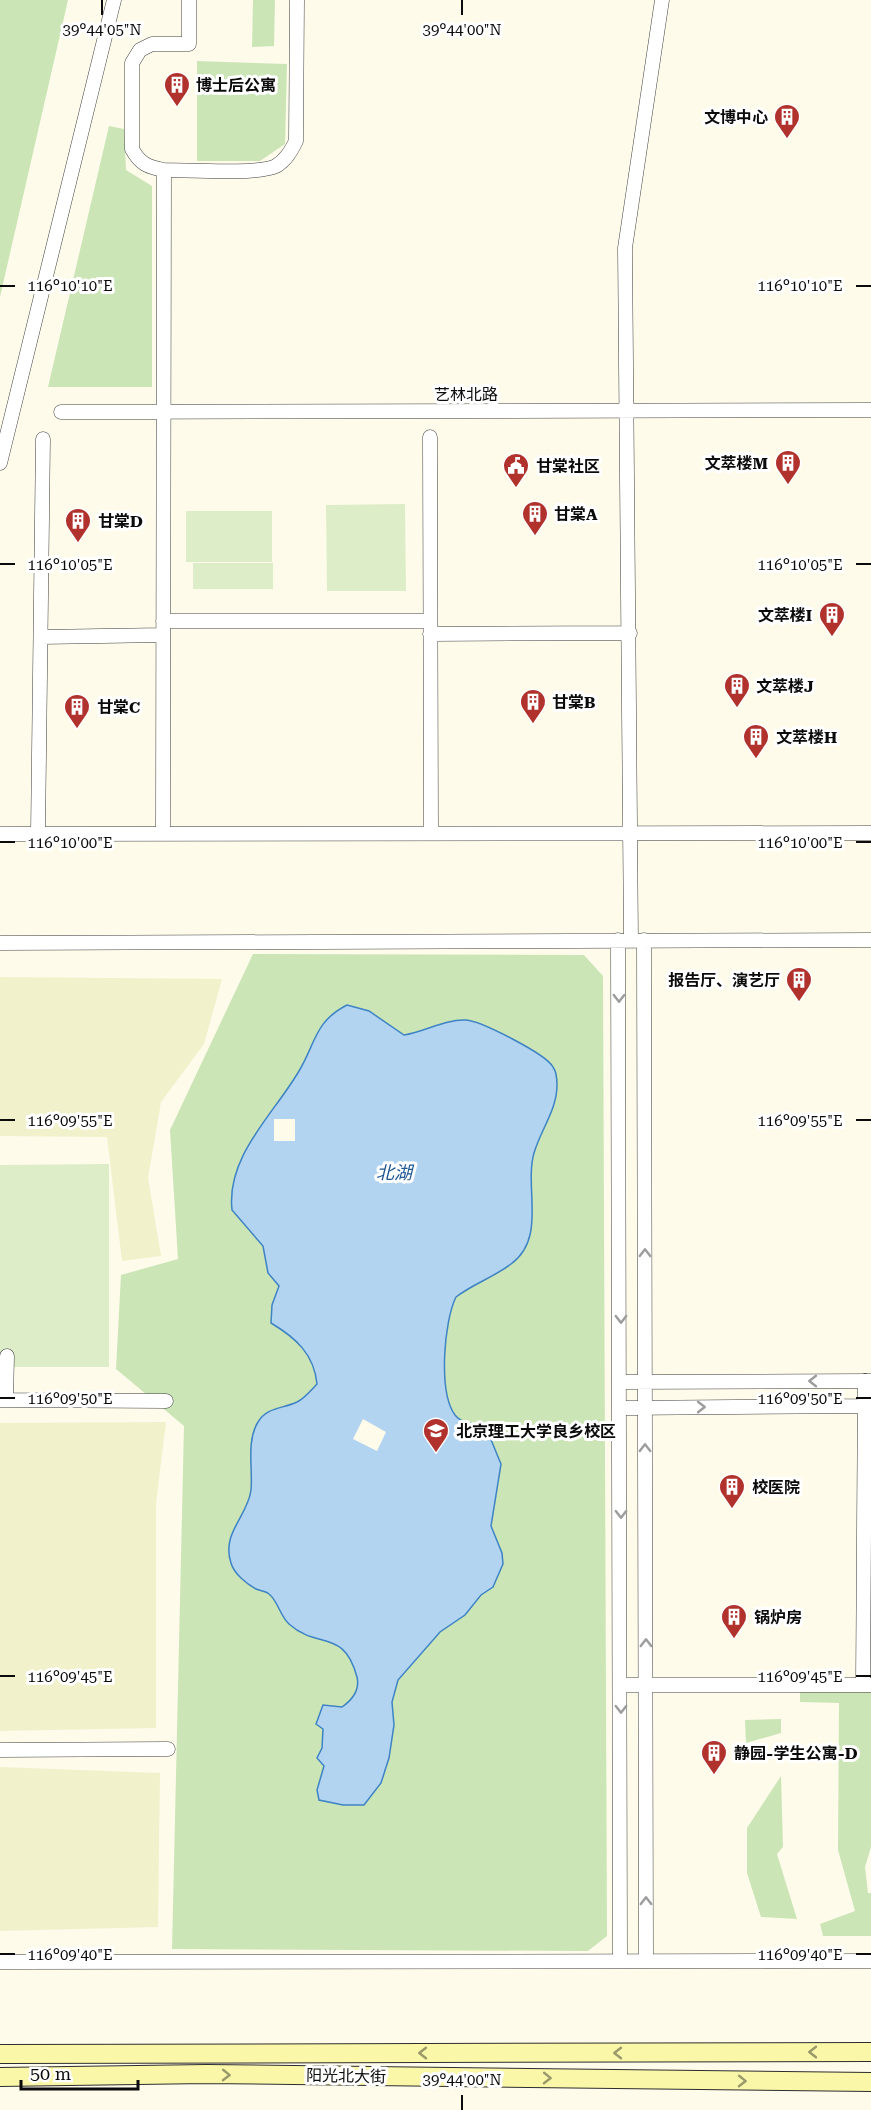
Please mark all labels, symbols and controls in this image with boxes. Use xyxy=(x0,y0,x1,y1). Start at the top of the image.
text: 39°44'05"N xyxy=(62,21,142,39)
text: 39°44'00"N xyxy=(422,21,502,39)
building icon: 博士后公寓 xyxy=(162,70,192,108)
place label: 博士后公寓 xyxy=(196,76,276,95)
building icon: 文博中心 xyxy=(772,102,802,140)
place label: 文博中心 xyxy=(704,108,768,127)
text: 116°10'10"E xyxy=(27,277,113,295)
text: 116°10'10"E xyxy=(757,277,843,295)
street label: 艺林北路 xyxy=(434,385,498,404)
building icon: 文萃楼M xyxy=(773,448,803,486)
public building icon: 甘棠社区 xyxy=(501,451,531,489)
place label: 文萃楼M xyxy=(705,454,768,473)
place label: 甘棠社区 xyxy=(536,457,600,476)
building icon: 甘棠A xyxy=(520,499,550,537)
place label: 甘棠A xyxy=(554,505,598,524)
building icon: 甘棠D xyxy=(63,506,93,544)
place label: 甘棠D xyxy=(98,512,143,531)
text: 116°10'05"E xyxy=(27,556,113,574)
text: 116°10'05"E xyxy=(757,556,843,574)
building icon: 文萃楼I xyxy=(817,600,847,638)
place label: 文萃楼I xyxy=(758,606,812,625)
building icon: 文萃楼J xyxy=(722,671,752,709)
place label: 文萃楼J xyxy=(756,677,814,696)
building icon: 甘棠B xyxy=(518,687,548,725)
building icon: 甘棠C xyxy=(62,692,92,730)
place label: 甘棠B xyxy=(552,693,596,712)
place label: 甘棠C xyxy=(97,698,140,717)
building icon: 文萃楼H xyxy=(741,722,771,760)
place label: 文萃楼H xyxy=(776,728,837,747)
text: 116°10'00"E xyxy=(27,834,113,852)
text: 116°10'00"E xyxy=(757,834,843,852)
building icon: 报告厅、演艺厅 xyxy=(784,965,814,1003)
place label: 报告厅、演艺厅 xyxy=(668,971,780,990)
one-way arrow xyxy=(613,994,625,1003)
text: 116°09'55"E xyxy=(27,1112,113,1130)
text: 116°09'55"E xyxy=(757,1112,843,1130)
water label: 北湖 xyxy=(376,1162,415,1183)
one-way arrow xyxy=(639,1249,651,1258)
one-way arrow xyxy=(614,1315,627,1324)
one-way arrow xyxy=(808,1375,817,1387)
text: 116°09'50"E xyxy=(27,1390,113,1408)
text: 116°09'50"E xyxy=(757,1390,843,1408)
one-way arrow xyxy=(696,1401,705,1413)
school or university icon: 北京理工大学良乡校区 xyxy=(421,1416,451,1454)
place label: 北京理工大学良乡校区 xyxy=(456,1422,616,1441)
one-way arrow xyxy=(639,1444,651,1453)
building icon: 校医院 xyxy=(717,1472,747,1510)
place label: 校医院 xyxy=(752,1478,800,1497)
one-way arrow xyxy=(615,1510,627,1519)
building icon: 锅炉房 xyxy=(719,1602,749,1640)
place label: 锅炉房 xyxy=(754,1608,802,1627)
one-way arrow xyxy=(640,1639,652,1648)
text: 116°09'45"E xyxy=(27,1668,113,1686)
text: 116°09'45"E xyxy=(757,1668,843,1686)
one-way arrow xyxy=(615,1705,627,1714)
building icon: 静园-学生公寓-D xyxy=(699,1738,729,1776)
place label: 静园-学生公寓-D xyxy=(734,1744,858,1763)
one-way arrow xyxy=(640,1897,652,1906)
text: 116°09'40"E xyxy=(27,1946,113,1964)
text: 116°09'40"E xyxy=(757,1946,843,1964)
one-way arrow xyxy=(808,2046,817,2058)
one-way arrow xyxy=(418,2047,427,2059)
one-way arrow xyxy=(613,2047,622,2059)
scale bar xyxy=(21,2053,138,2091)
text: 50 m xyxy=(30,2063,71,2084)
street label: 阳光北大街 xyxy=(306,2066,386,2086)
one-way arrow xyxy=(222,2069,231,2081)
text: 39°44'00"N xyxy=(422,2071,502,2089)
one-way arrow xyxy=(543,2072,552,2085)
one-way arrow xyxy=(738,2075,747,2087)

